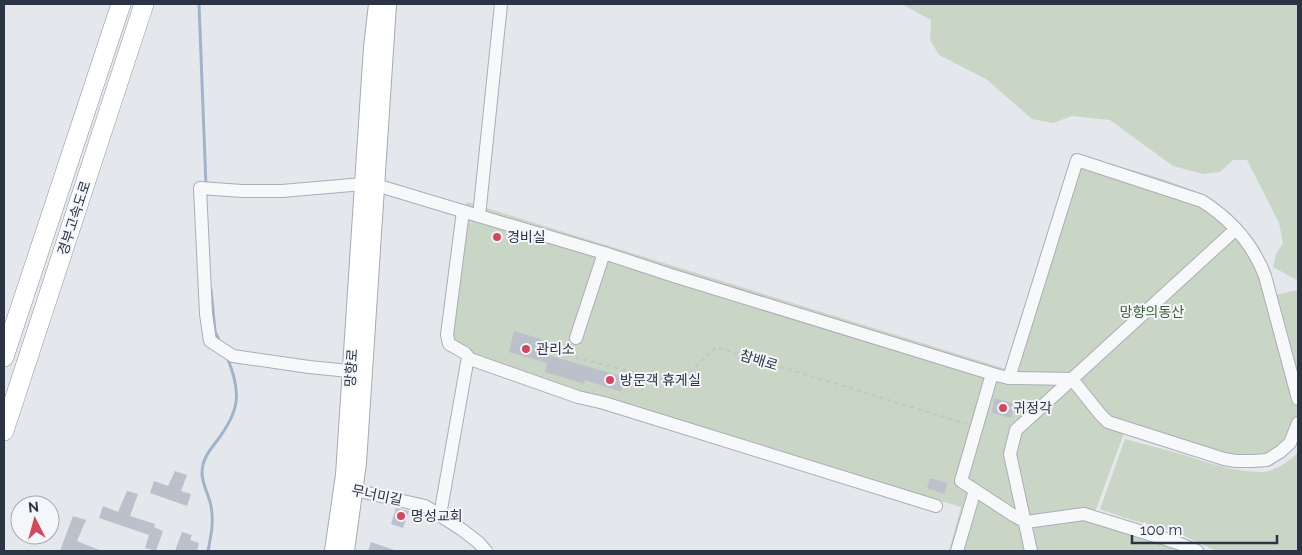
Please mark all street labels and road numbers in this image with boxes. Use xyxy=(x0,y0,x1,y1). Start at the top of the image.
street label: 경부고속도로 xyxy=(54,179,94,257)
street label: 참배로 xyxy=(738,347,780,373)
street label: 망향로 xyxy=(342,348,360,388)
street label: 무너미길 xyxy=(350,482,404,508)

